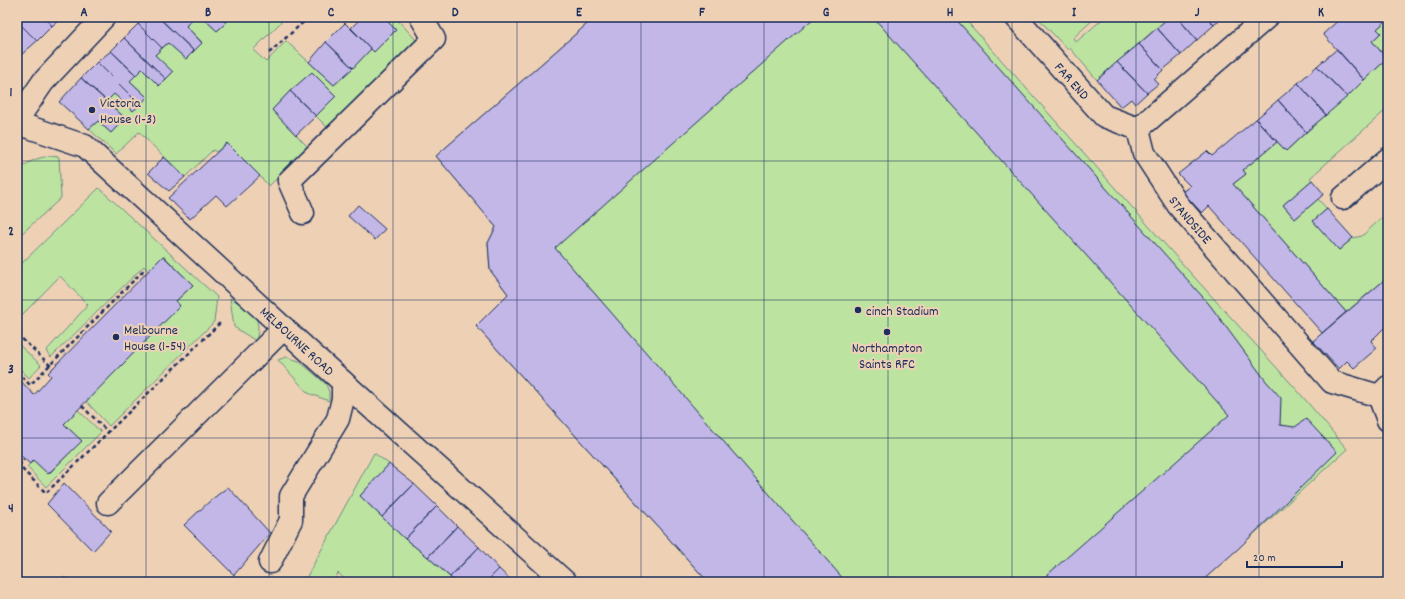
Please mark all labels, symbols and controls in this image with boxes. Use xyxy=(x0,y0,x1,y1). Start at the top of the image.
text: A xyxy=(80,4,88,23)
text: B xyxy=(205,4,211,23)
text: C xyxy=(328,4,335,23)
text: D xyxy=(452,4,459,23)
text: E xyxy=(576,4,583,23)
text: F xyxy=(699,4,705,23)
text: G xyxy=(823,4,830,23)
text: H xyxy=(947,4,954,23)
text: I xyxy=(1072,4,1077,23)
text: J xyxy=(1195,4,1200,23)
text: K xyxy=(1318,4,1324,23)
street label: FAR END xyxy=(1049,59,1093,105)
text: 1 xyxy=(10,84,13,103)
place label: Victoria House (1-3) xyxy=(100,94,156,130)
marker: Victoria House (1-3) xyxy=(87,105,97,115)
street label: STANDSIDE xyxy=(1163,193,1216,250)
text: 2 xyxy=(8,223,14,242)
place label: cinch Stadium xyxy=(866,302,939,322)
street label: MELBOURNE ROAD xyxy=(254,303,338,382)
marker: cinch Stadium xyxy=(853,305,863,315)
place label: Melbourne House (1-54) xyxy=(124,321,186,357)
marker: Northampton Saints RFC xyxy=(882,327,892,337)
marker: Melbourne House (1-54) xyxy=(111,332,121,342)
place label: Northampton Saints RFC xyxy=(852,339,922,375)
text: 3 xyxy=(8,361,14,380)
text: 4 xyxy=(8,500,14,519)
scale bar xyxy=(1247,543,1342,569)
text: 20 m xyxy=(1253,550,1276,567)

